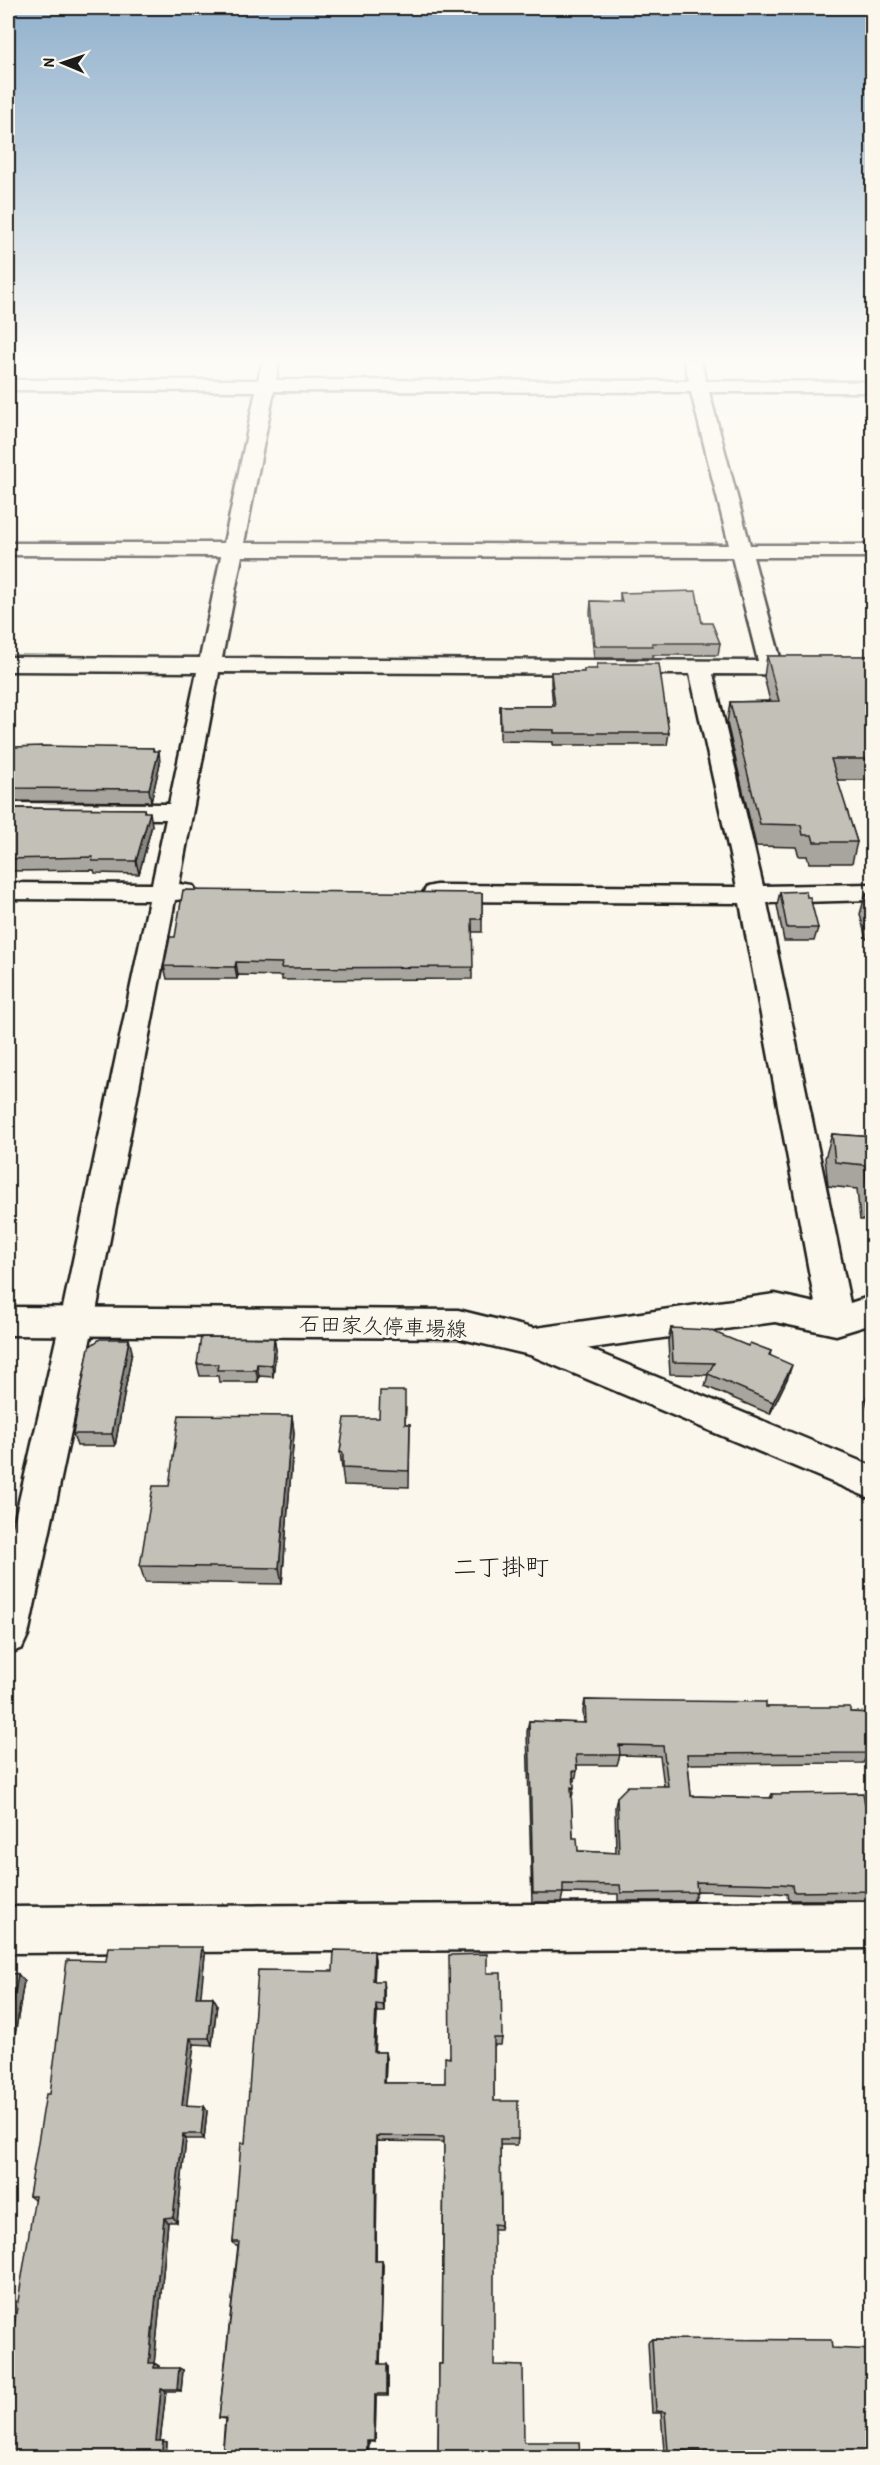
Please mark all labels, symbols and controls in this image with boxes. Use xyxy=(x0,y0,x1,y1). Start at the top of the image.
north arrow xyxy=(33,33,93,93)
text: N xyxy=(37,57,59,67)
street label: 石田家久停車場線 xyxy=(299,1309,467,1343)
district label: 二丁掛町 xyxy=(453,1550,549,1582)

